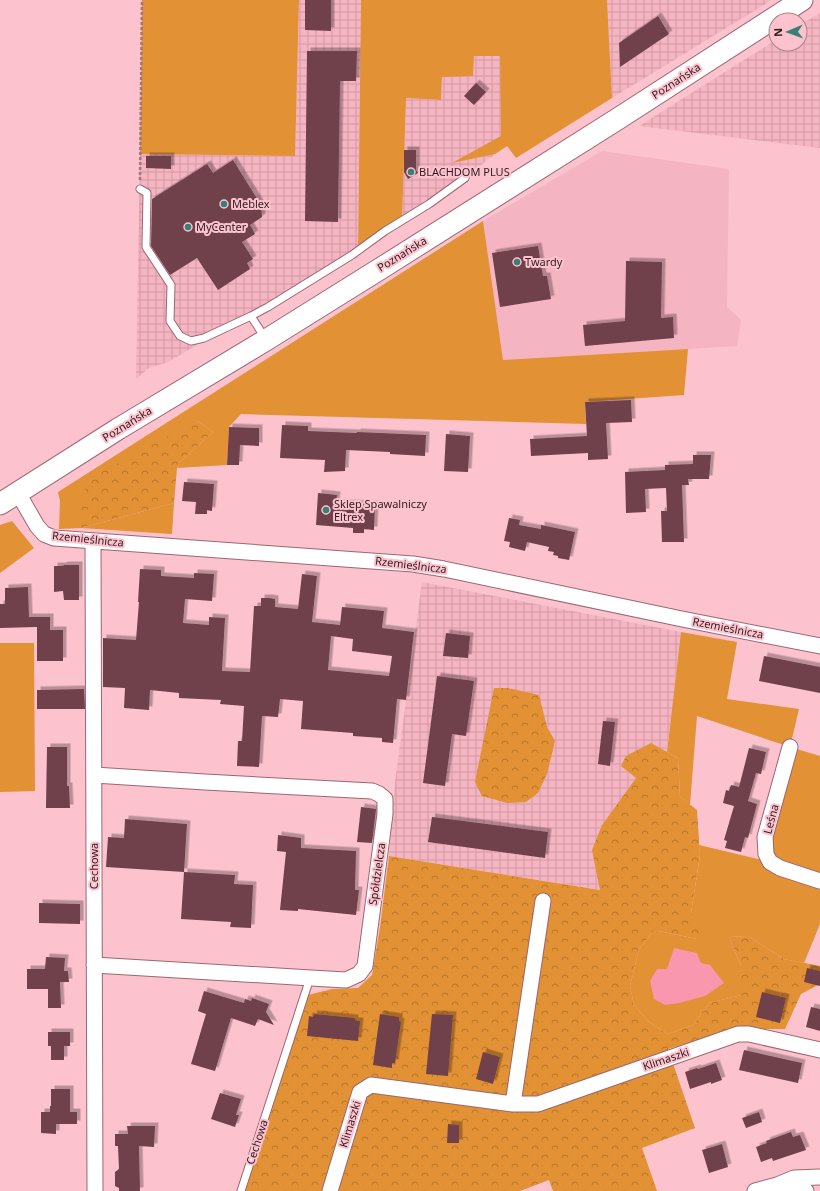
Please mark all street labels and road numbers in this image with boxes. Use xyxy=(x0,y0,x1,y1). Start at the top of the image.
street label: Poznańska xyxy=(648,59,703,102)
street label: Poznańska xyxy=(374,233,429,275)
street label: Poznańska xyxy=(99,403,154,445)
street label: Rzemieślnicza xyxy=(52,527,125,550)
street label: Rzemieślnicza xyxy=(374,553,448,576)
street label: Rzemieślnicza xyxy=(691,613,765,642)
street label: Leśna xyxy=(759,802,782,835)
street label: Spółdzielcza xyxy=(365,842,388,906)
street label: Cechowa xyxy=(86,843,101,889)
street label: Klimaszki xyxy=(641,1044,691,1073)
street label: Klimaszki xyxy=(335,1099,364,1149)
street label: Cechowa xyxy=(242,1117,271,1166)

